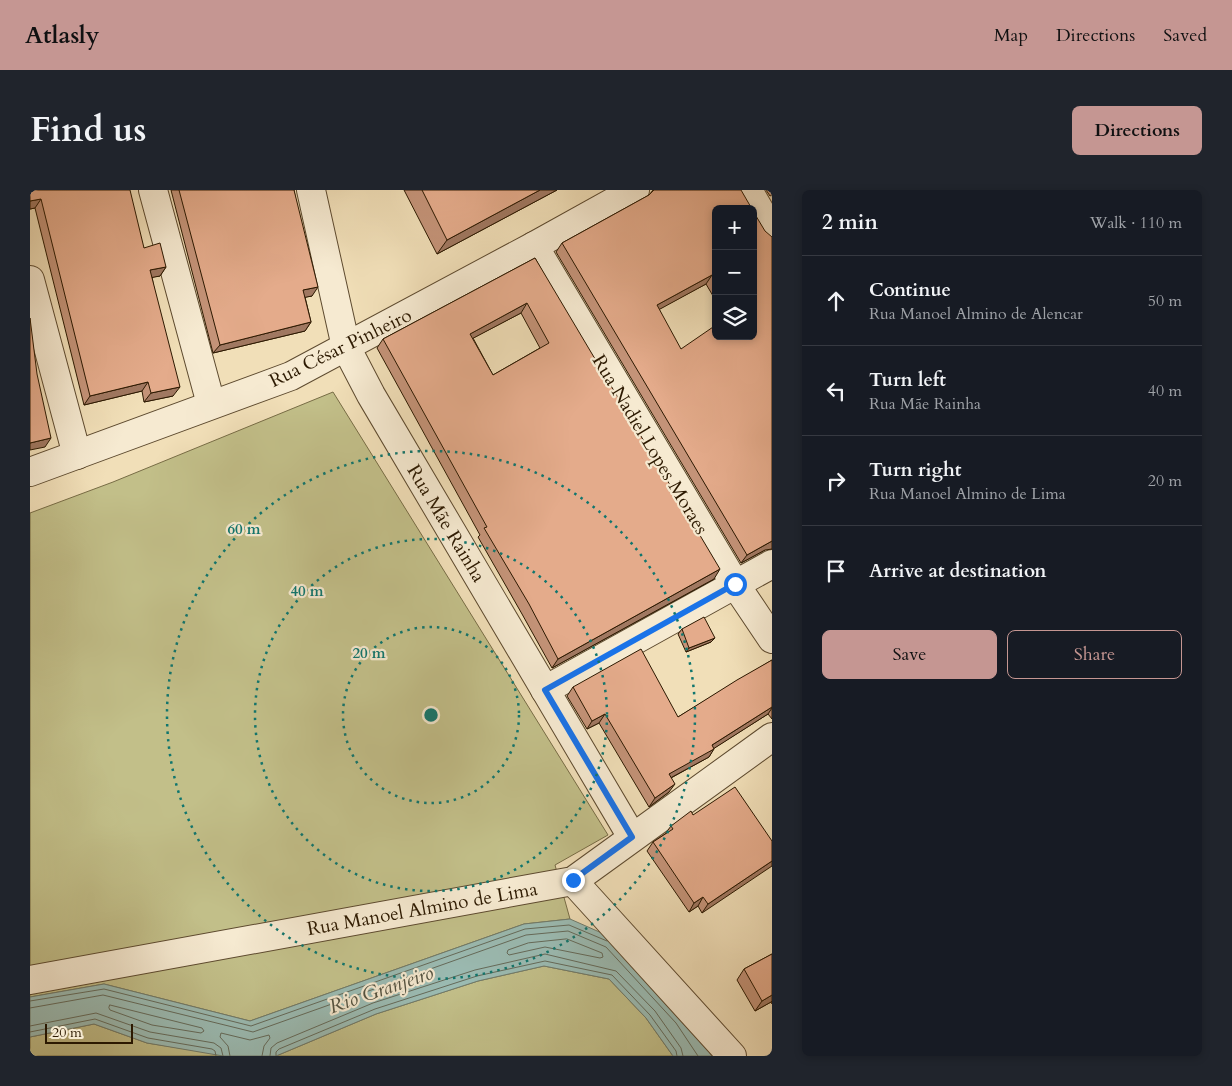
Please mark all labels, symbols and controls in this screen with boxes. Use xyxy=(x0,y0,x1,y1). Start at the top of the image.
text: Atlasly xyxy=(25,19,99,52)
text: Map xyxy=(994,23,1028,48)
text: Directions xyxy=(1056,23,1135,48)
text: Saved xyxy=(1163,23,1207,48)
text: Find us xyxy=(30,106,146,154)
button: Directions xyxy=(1072,106,1202,155)
map controls xyxy=(712,205,757,340)
button: + xyxy=(712,205,757,250)
text: 2 min xyxy=(822,208,878,237)
text: Walk · 110 m xyxy=(1090,212,1182,234)
button: − xyxy=(712,250,757,295)
text: Continue xyxy=(869,277,951,303)
icon: ahead xyxy=(822,287,850,315)
text: 50 m xyxy=(1148,290,1182,312)
button: layers xyxy=(712,295,757,340)
street label: Rua César Pinheiro xyxy=(265,302,416,394)
text: Rua Manoel Almino de Alencar xyxy=(869,303,1083,325)
street label: Rua Nadiel Lopes Moraes xyxy=(586,350,714,539)
text: Turn left xyxy=(869,367,946,393)
icon: left xyxy=(822,377,850,405)
text: 40 m xyxy=(1148,380,1182,402)
text: Rua Mãe Rainha xyxy=(869,393,981,415)
text: Turn right xyxy=(869,457,961,483)
street label: Rua Mãe Rainha xyxy=(401,460,492,587)
icon: right xyxy=(822,467,850,495)
text: 20 m xyxy=(1148,470,1182,492)
text: Rua Manoel Almino de Lima xyxy=(869,483,1066,505)
text: 60 m xyxy=(227,519,261,539)
icon: arrive xyxy=(822,557,850,585)
text: Arrive at destination xyxy=(869,558,1046,584)
route start xyxy=(724,573,747,596)
text: 40 m xyxy=(290,581,324,601)
button: Save xyxy=(822,630,997,679)
button: Share xyxy=(1007,630,1182,679)
text: 20 m xyxy=(352,643,386,663)
centre of rings xyxy=(422,706,440,724)
route end xyxy=(562,869,585,892)
street label: Rua Manoel Almino de Lima xyxy=(305,876,539,942)
water label: Rio Granjeiro xyxy=(325,959,437,1020)
scale bar xyxy=(45,1021,132,1044)
text: 20 m xyxy=(52,1023,82,1042)

